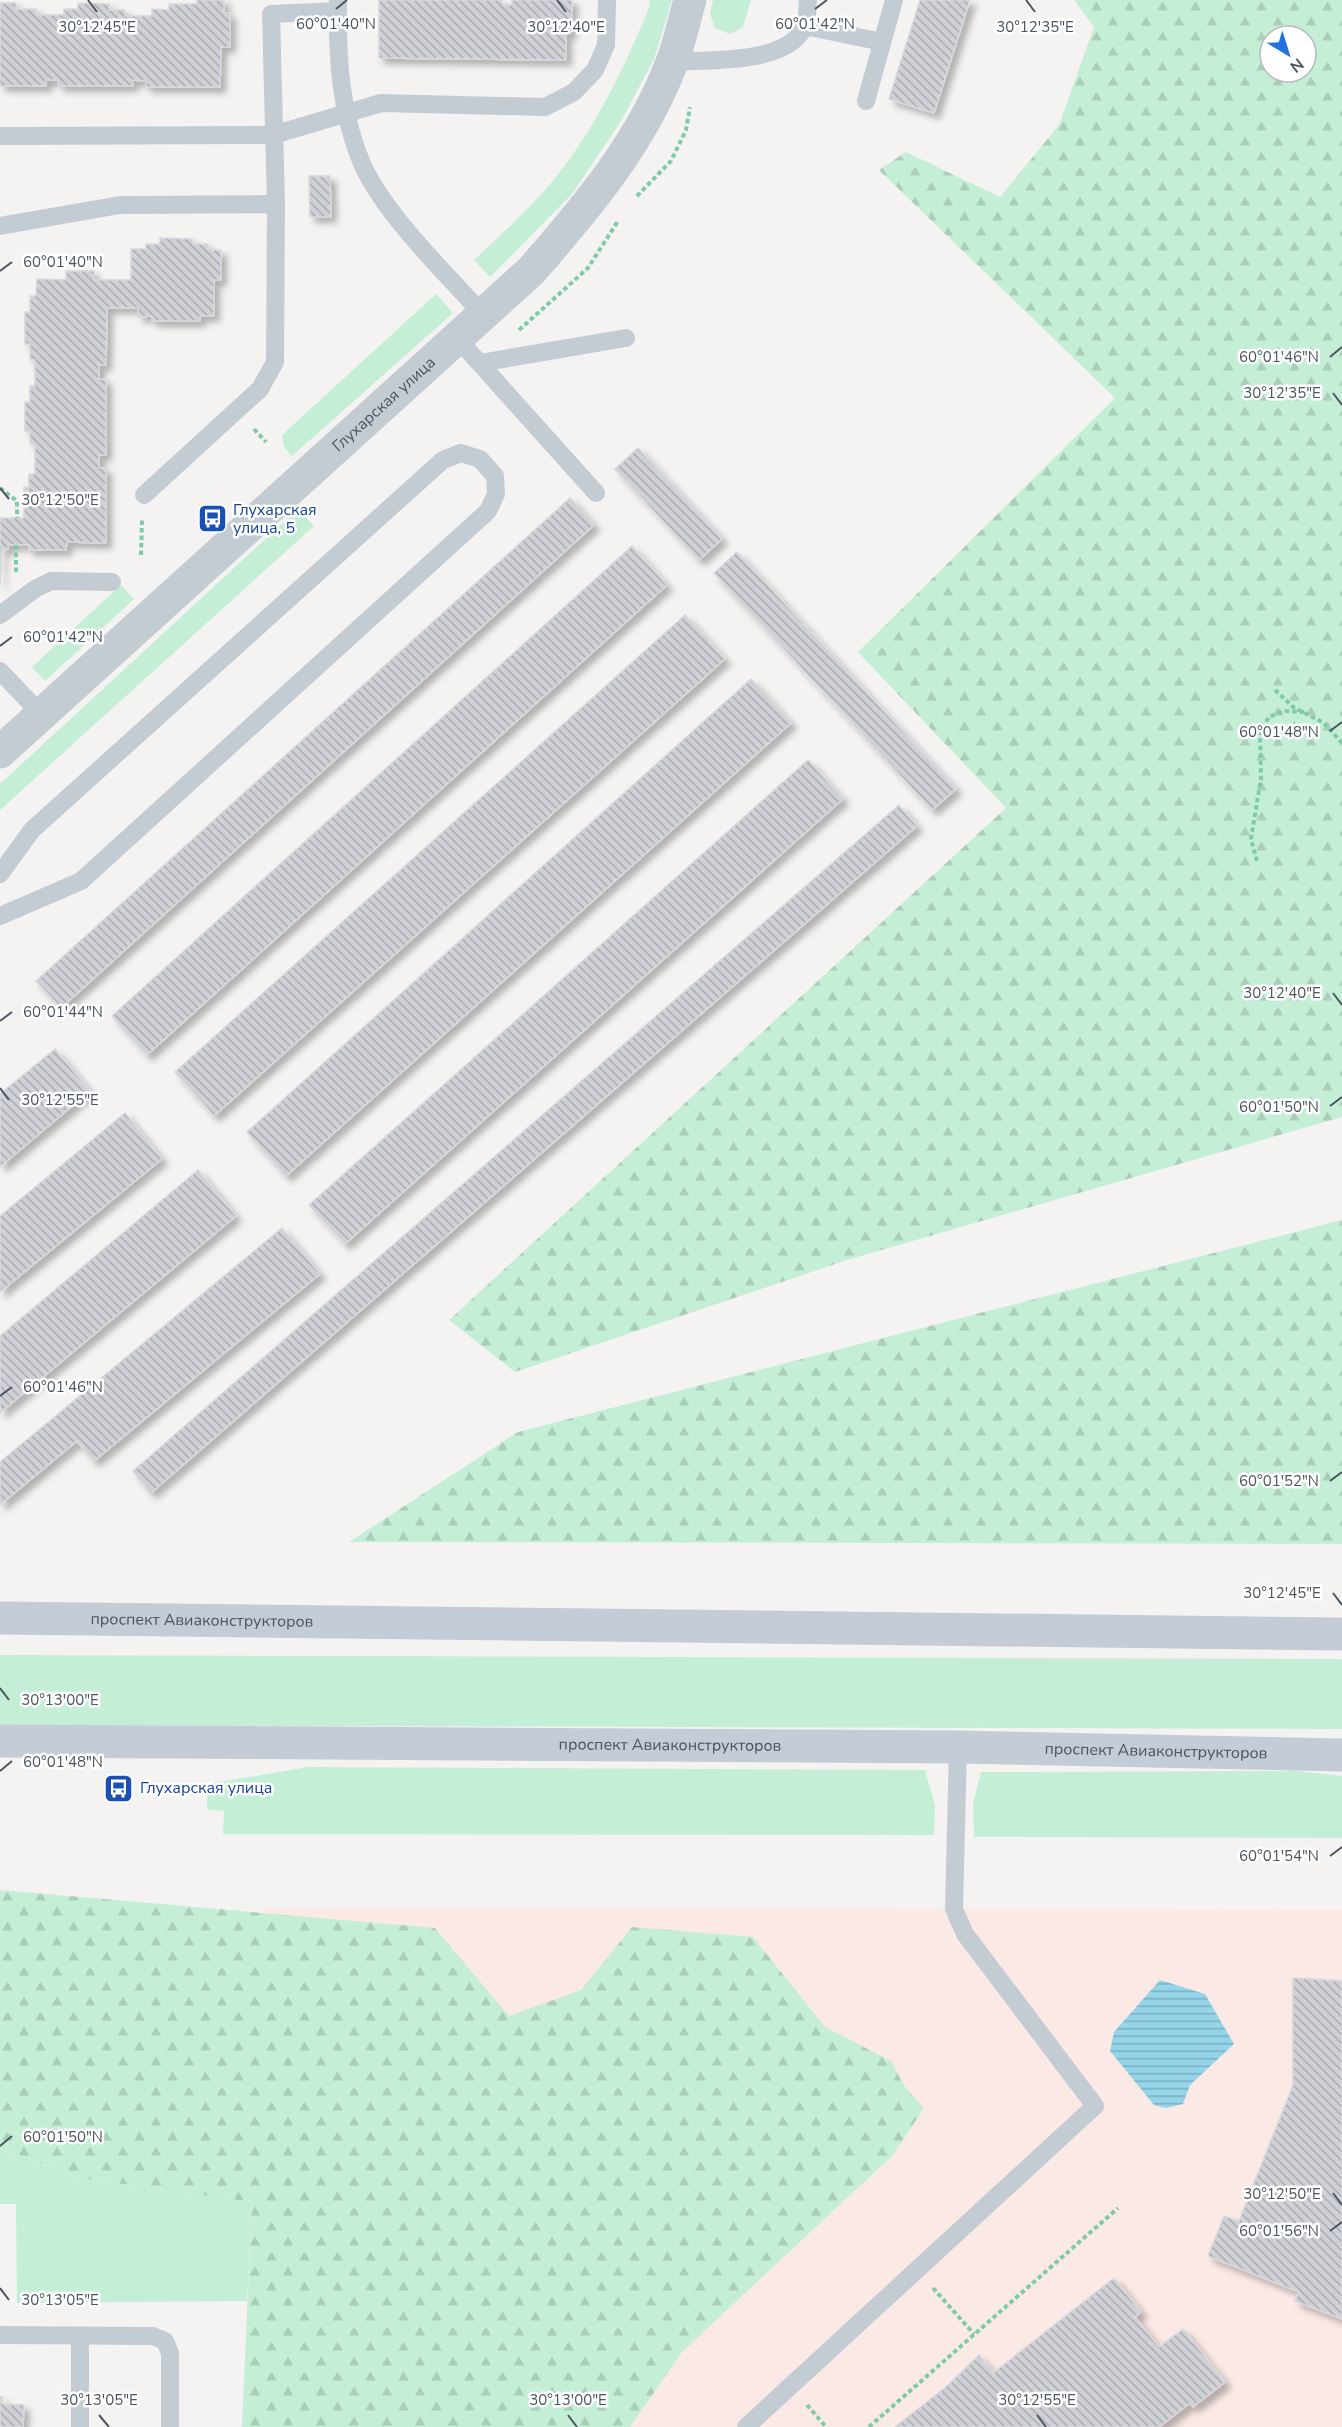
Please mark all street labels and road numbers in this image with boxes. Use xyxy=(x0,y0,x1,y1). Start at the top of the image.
street label: Глухарская улица xyxy=(327,352,440,457)
street label: проспект Авиаконструкторов xyxy=(90,1608,314,1633)
street label: проспект Авиаконструкторов xyxy=(558,1733,782,1757)
street label: проспект Авиаконструкторов xyxy=(1044,1738,1268,1764)

